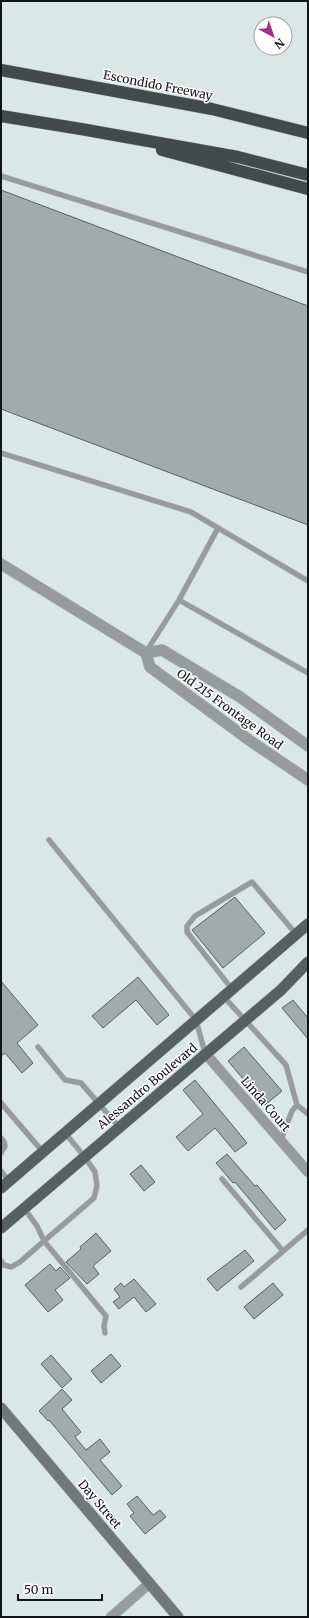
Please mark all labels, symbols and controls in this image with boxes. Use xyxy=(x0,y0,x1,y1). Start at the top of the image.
north arrow xyxy=(253,16,293,56)
text: N xyxy=(271,36,287,52)
street label: Escondido Freeway xyxy=(102,67,214,103)
street label: Old 215 Frontage Road xyxy=(174,666,286,752)
street label: Alessandro Boulevard xyxy=(93,1040,200,1133)
street label: Linda Court xyxy=(238,1073,294,1135)
street label: Day Street xyxy=(75,1476,125,1532)
scale bar xyxy=(18,1576,102,1602)
text: 50 m xyxy=(24,1582,53,1597)

